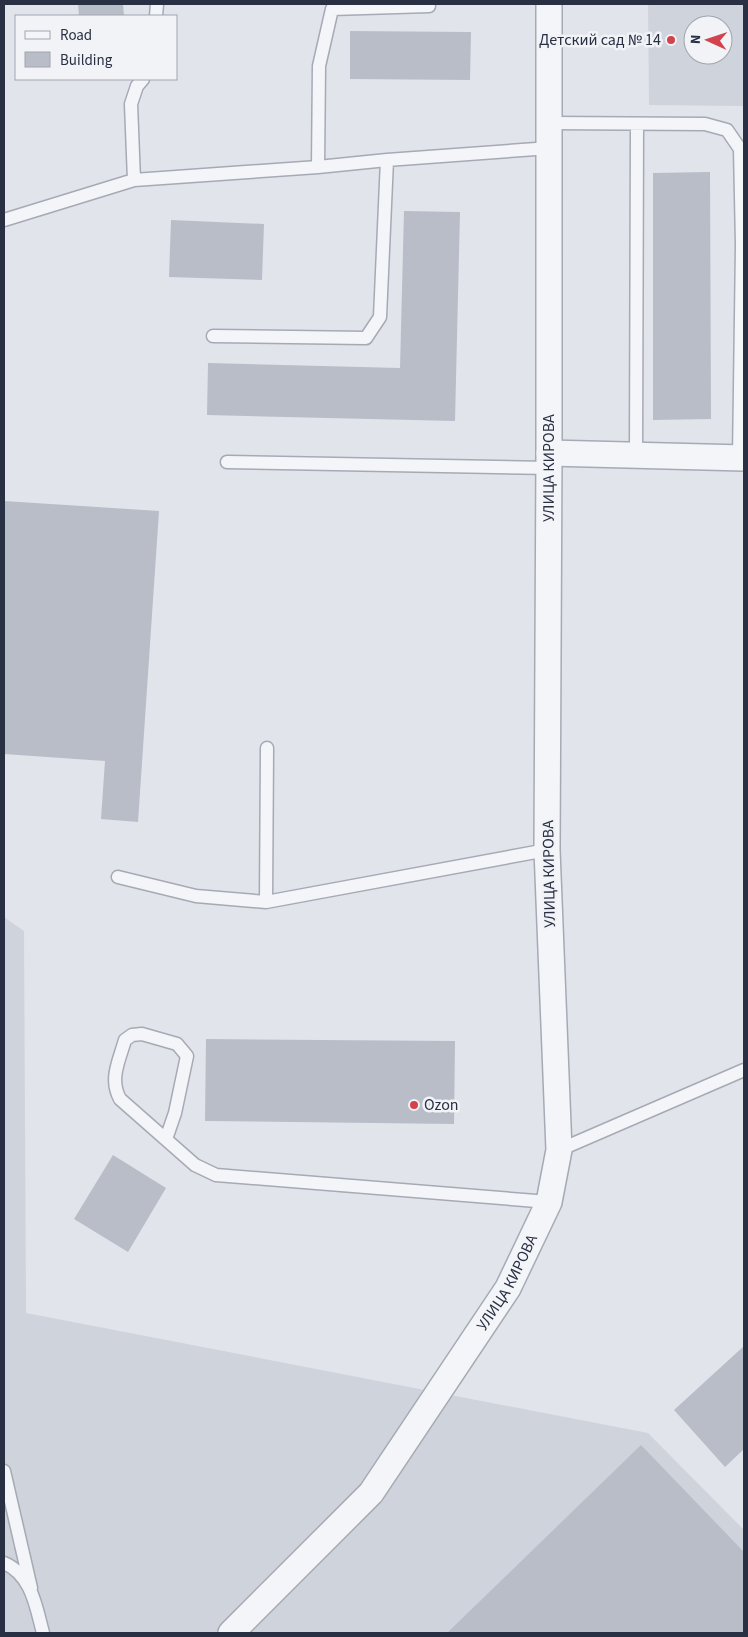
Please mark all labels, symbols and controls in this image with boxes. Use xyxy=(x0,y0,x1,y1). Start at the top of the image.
legend xyxy=(15,15,178,80)
north arrow xyxy=(683,15,733,65)
text: Road xyxy=(60,25,92,46)
place label: Детский сад № 14 xyxy=(539,29,661,51)
marker: Детский сад № 14 xyxy=(665,34,677,46)
text: N xyxy=(686,34,706,45)
text: Building xyxy=(60,50,113,71)
street label: УЛИЦА КИРОВА xyxy=(538,414,560,522)
street label: УЛИЦА КИРОВА xyxy=(537,820,561,928)
place label: Ozon xyxy=(424,1094,459,1116)
marker: Ozon xyxy=(408,1099,420,1111)
street label: УЛИЦА КИРОВА xyxy=(471,1230,543,1335)

